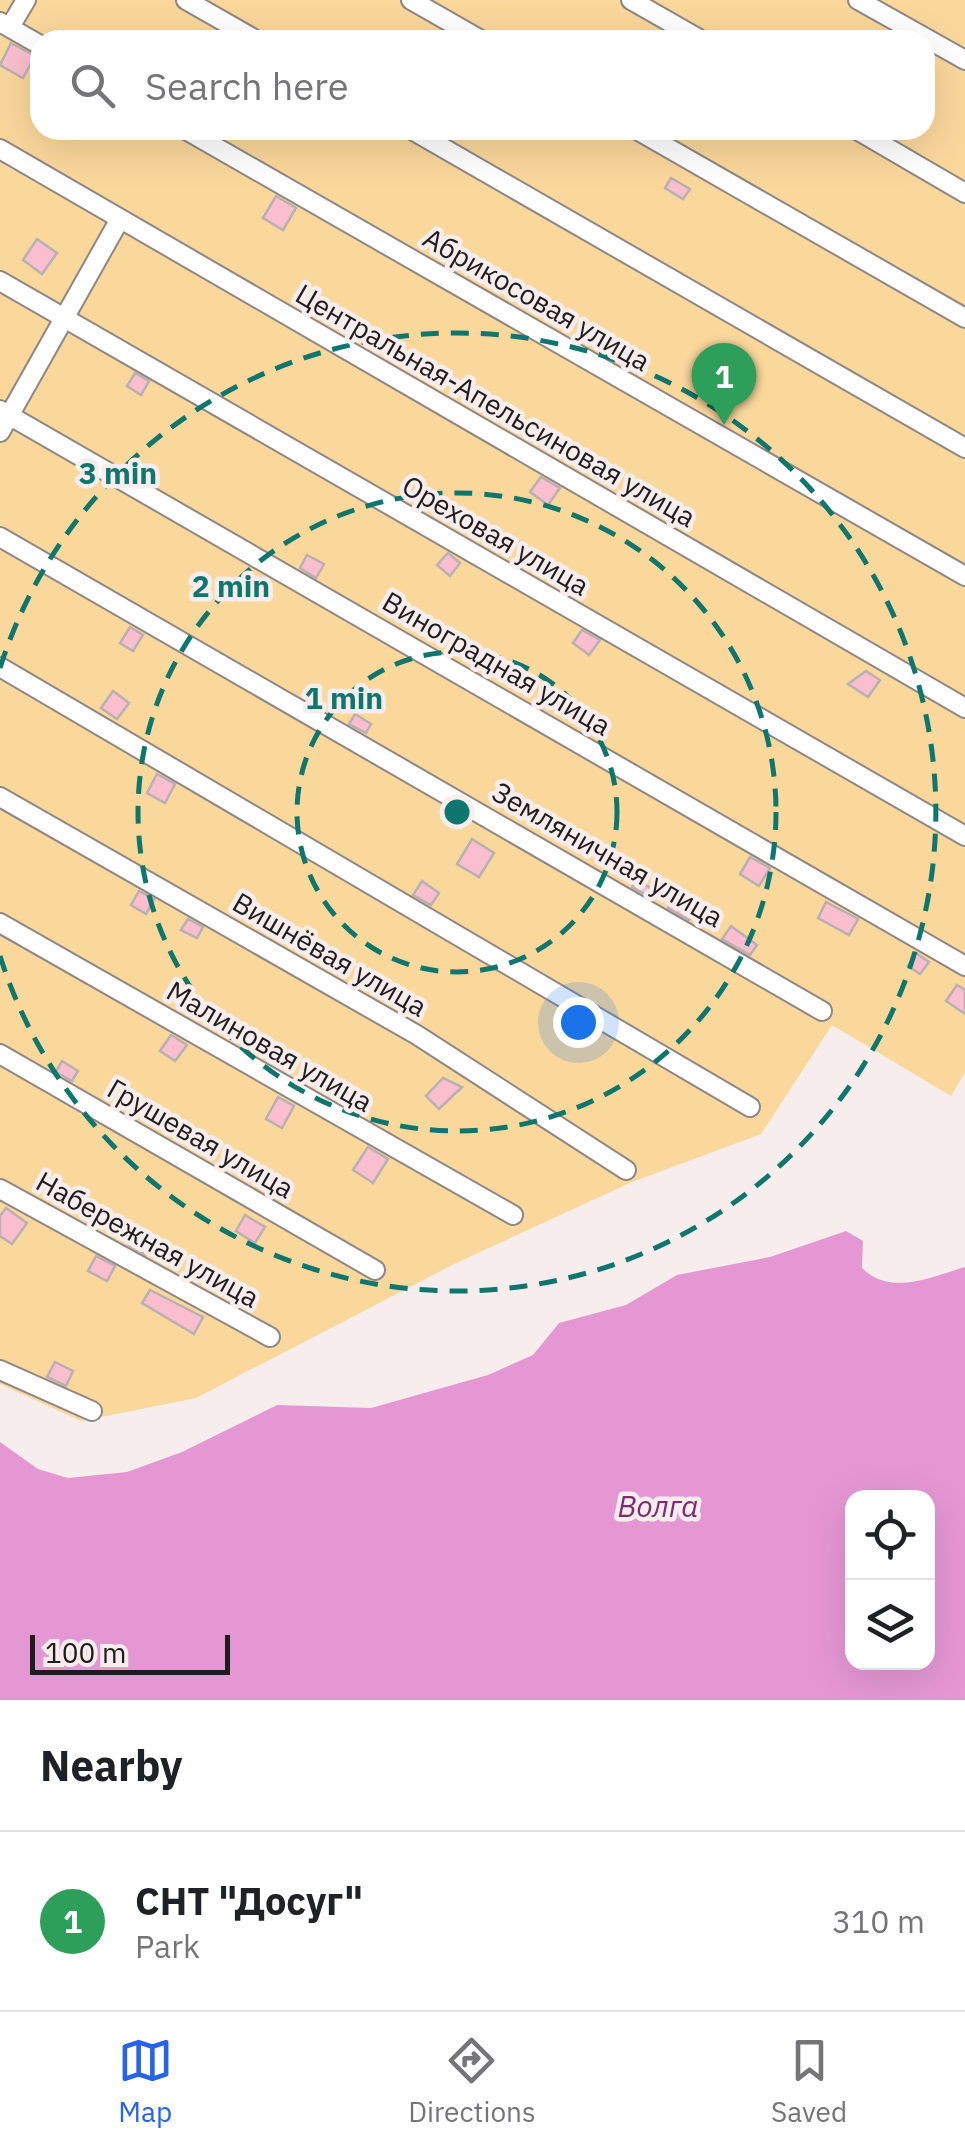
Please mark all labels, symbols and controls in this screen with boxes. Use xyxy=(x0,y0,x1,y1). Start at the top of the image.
search box xyxy=(30,30,935,140)
icon: search xyxy=(65,58,120,113)
text: Search here xyxy=(145,61,349,110)
street label: Абрикосовая улица xyxy=(417,219,657,379)
street label: Центральная-Апельсиновая улица xyxy=(289,275,703,535)
pin: 1 xyxy=(692,342,756,425)
text: 3 min xyxy=(79,453,157,492)
street label: Ореховая улица xyxy=(396,466,596,604)
text: 2 min xyxy=(192,566,270,605)
street label: Виноградная улица xyxy=(376,582,618,744)
text: 1 min xyxy=(305,678,383,717)
street label: Земляничная улица xyxy=(486,773,730,935)
centre of rings xyxy=(439,794,475,830)
street label: Вишнёвая улица xyxy=(226,883,434,1025)
street label: Малиновая улица xyxy=(160,972,380,1120)
your location xyxy=(553,997,604,1048)
street label: Грушевая улица xyxy=(101,1070,301,1206)
street label: Набережная улица xyxy=(30,1162,266,1316)
water label: Волга xyxy=(618,1486,698,1525)
map controls xyxy=(845,1490,935,1670)
button: locate xyxy=(845,1490,935,1580)
button: layers xyxy=(845,1580,935,1670)
scale bar xyxy=(30,1630,230,1674)
text: 100 m xyxy=(45,1634,126,1671)
text: Nearby xyxy=(40,1738,182,1793)
text: СНТ "Досуг" xyxy=(135,1876,363,1925)
text: 1 xyxy=(63,1900,82,1942)
text: 310 m xyxy=(832,1900,925,1942)
text: Park xyxy=(135,1925,200,1967)
tab: Map xyxy=(118,2033,173,2130)
tab: Directions xyxy=(408,2033,536,2130)
tab: Saved xyxy=(771,2033,847,2130)

